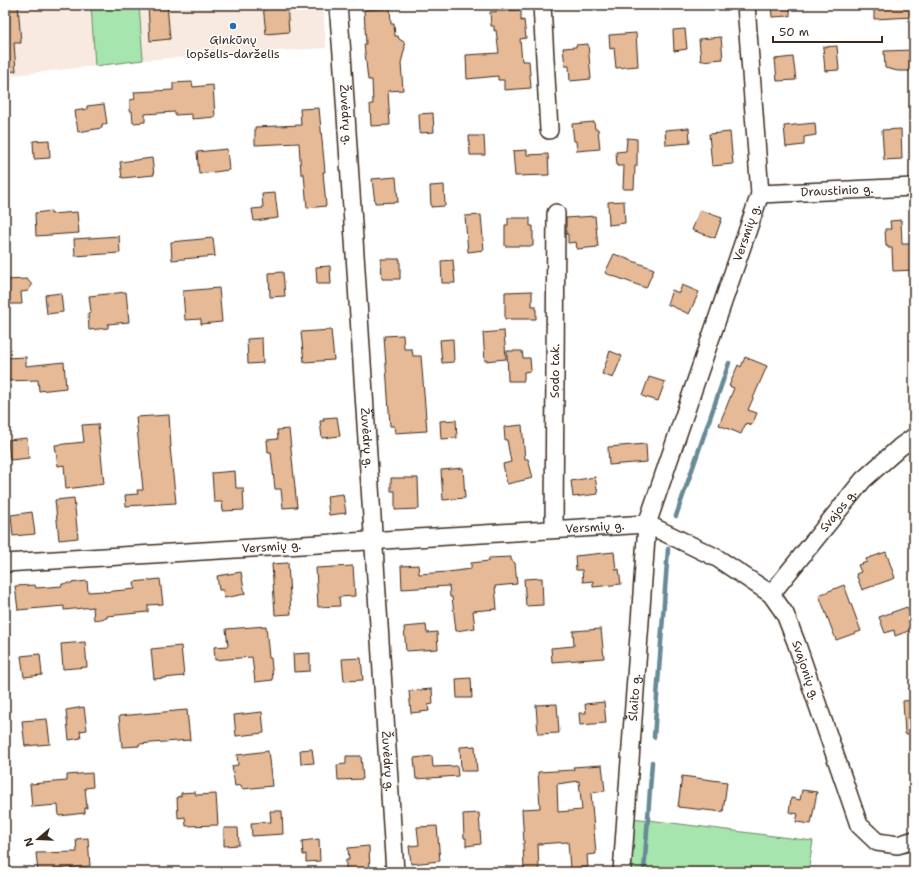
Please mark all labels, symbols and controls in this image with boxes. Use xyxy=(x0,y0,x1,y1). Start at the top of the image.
scale bar xyxy=(773,18,882,44)
marker: Ginkūnų lopšelis-darželis xyxy=(228,21,238,31)
text: 50 m xyxy=(779,24,809,40)
place label: Ginkūnų lopšelis-darželis xyxy=(186,32,280,62)
street label: Žuvėdrų g. xyxy=(336,84,356,146)
street label: Draustinio g. xyxy=(800,181,874,200)
street label: Versmių g. xyxy=(730,202,764,264)
street label: Sodo tak. xyxy=(547,344,563,398)
street label: Žuvėdrų g. xyxy=(357,407,377,469)
street label: Svajos g. xyxy=(816,486,860,535)
street label: Versmių g. xyxy=(565,517,625,537)
street label: Versmių g. xyxy=(241,537,302,557)
street label: Svajonių g. xyxy=(788,638,823,702)
street label: Šlaito g. xyxy=(625,673,644,722)
street label: Žuvėdrų g. xyxy=(378,731,398,792)
north arrow xyxy=(18,819,58,859)
text: N xyxy=(20,835,38,849)

